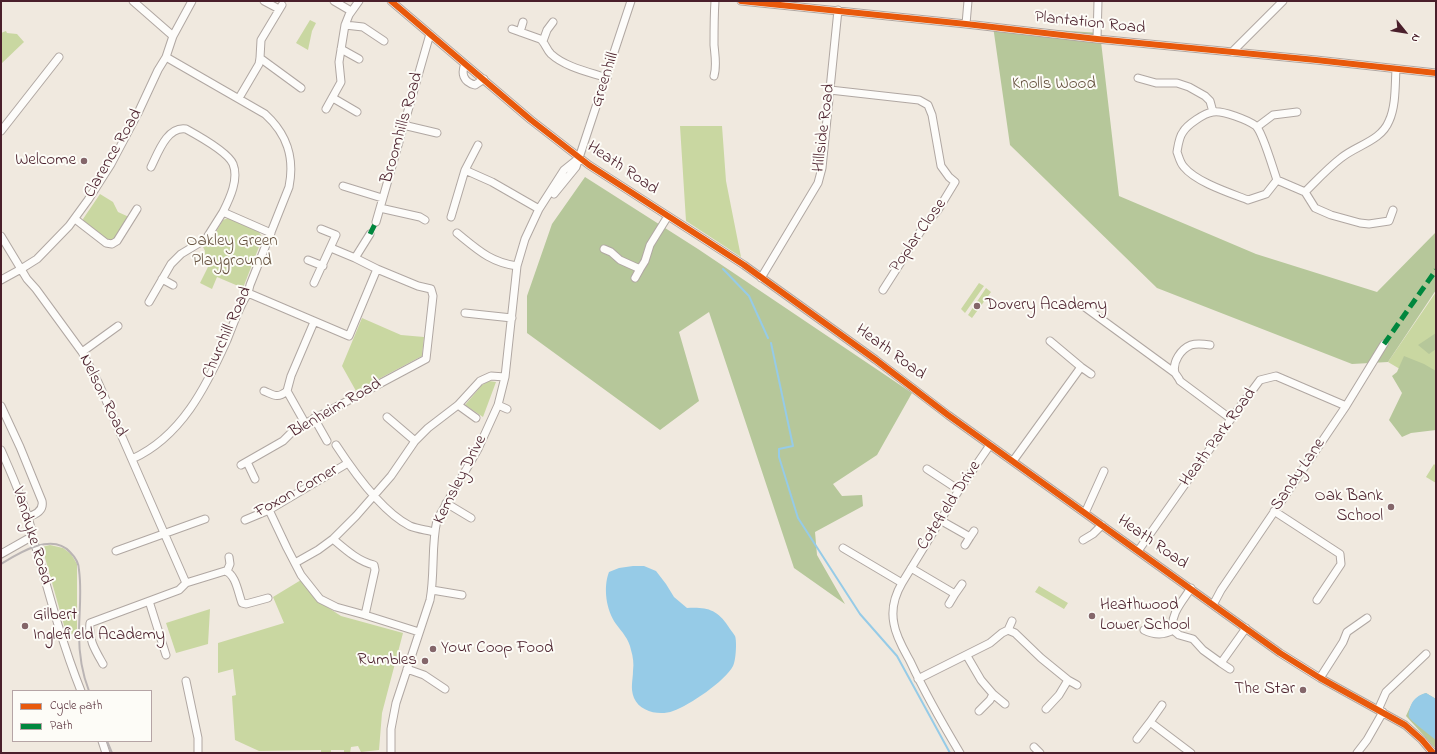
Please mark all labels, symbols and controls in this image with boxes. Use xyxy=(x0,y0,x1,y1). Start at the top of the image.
street label: Plantation Road xyxy=(1034,8,1146,40)
north arrow xyxy=(1385,12,1425,52)
text: N xyxy=(1407,31,1424,45)
street label: Greenhill xyxy=(588,50,624,110)
street label: Broomhills Road xyxy=(377,70,429,186)
park label: Knolls Wood xyxy=(1012,75,1096,95)
street label: Hillside Road xyxy=(809,83,841,173)
street label: Clarence Road xyxy=(80,106,148,202)
street label: Heath Road xyxy=(582,138,662,200)
place label: Welcome xyxy=(15,151,76,171)
marker: Welcome xyxy=(79,156,89,166)
street label: Poplar Close xyxy=(886,195,952,277)
park label: Oakley Green Playground xyxy=(186,232,278,272)
street label: Churchill Road xyxy=(199,284,257,382)
place label: Dovery Academy xyxy=(985,296,1107,316)
marker: Dovery Academy xyxy=(972,301,982,311)
street label: Heath Road xyxy=(851,321,929,385)
street label: Nelson Road xyxy=(73,352,131,440)
street label: Blenheim Road xyxy=(287,375,385,443)
street label: Heath Park Road xyxy=(1176,385,1262,491)
street label: Kemsley Drive xyxy=(430,432,492,528)
street label: Sandy Lane xyxy=(1267,435,1331,515)
street label: Cotefield Drive xyxy=(914,458,986,554)
street label: Foxon Corner xyxy=(252,461,342,523)
street label: Vandyke Road xyxy=(7,485,55,587)
place label: Oak Bank School xyxy=(1315,487,1383,527)
marker: Oak Bank School xyxy=(1386,502,1396,512)
street label: Heath Road xyxy=(1113,511,1191,575)
place label: Heathwood Lower School xyxy=(1100,596,1190,636)
place label: Gilbert Inglefield Academy xyxy=(33,606,165,646)
marker: Heathwood Lower School xyxy=(1087,611,1097,621)
marker: Gilbert Inglefield Academy xyxy=(20,621,30,631)
place label: Your Coop Food xyxy=(441,639,554,659)
marker: Your Coop Food xyxy=(428,644,438,654)
place label: Rumbles xyxy=(357,651,417,671)
marker: Rumbles xyxy=(420,656,430,666)
place label: The Star xyxy=(1234,680,1295,700)
marker: The Star xyxy=(1298,685,1308,695)
legend xyxy=(12,690,152,742)
text: Cycle path xyxy=(50,697,102,715)
text: Path xyxy=(50,717,72,735)

